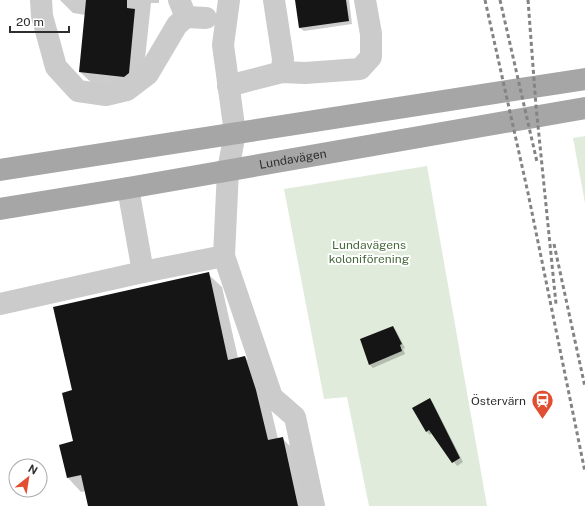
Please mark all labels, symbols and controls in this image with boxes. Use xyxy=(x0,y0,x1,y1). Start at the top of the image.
scale bar xyxy=(10,8,69,34)
text: 20 m xyxy=(16,15,44,29)
street label: Lundavägen xyxy=(258,146,328,172)
park label: Lundavägens koloniförening xyxy=(329,238,409,266)
station icon: Östervärn xyxy=(529,388,555,421)
place label: Östervärn xyxy=(471,394,526,408)
north arrow xyxy=(8,458,48,498)
text: N xyxy=(26,462,40,477)

